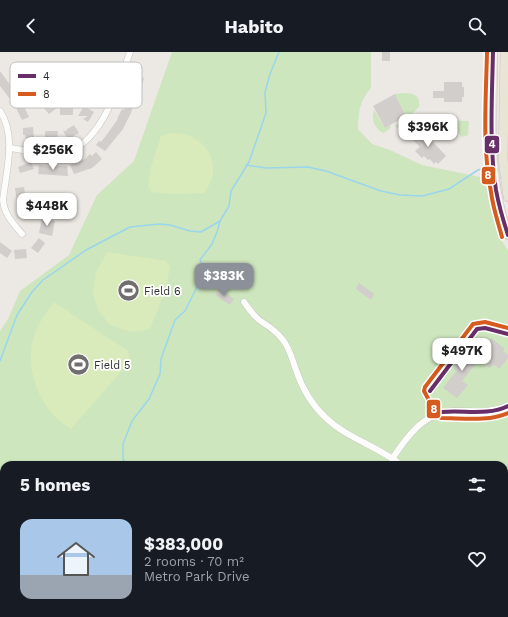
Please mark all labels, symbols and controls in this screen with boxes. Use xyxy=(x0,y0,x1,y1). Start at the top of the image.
icon: back xyxy=(20,15,42,37)
icon: search xyxy=(466,15,488,37)
text: Habito xyxy=(225,16,283,37)
legend xyxy=(10,62,142,108)
text: 4 xyxy=(43,70,50,83)
text: 8 xyxy=(43,88,50,101)
pin: $396K xyxy=(400,114,456,148)
text: $396K xyxy=(407,119,449,134)
line badge: 4 xyxy=(484,135,500,154)
pin: $256K xyxy=(25,137,81,171)
text: 4 xyxy=(488,138,496,151)
text: $256K xyxy=(33,142,73,157)
line badge: 8 xyxy=(481,166,496,185)
text: 8 xyxy=(485,169,492,182)
pin: $448K xyxy=(19,193,75,227)
text: $448K xyxy=(26,198,68,213)
pin: $383K xyxy=(196,263,252,297)
text: $383K xyxy=(204,268,244,283)
sports icon: Field 6 xyxy=(116,278,142,304)
place label: Field 6 xyxy=(144,285,181,298)
pin: $497K xyxy=(434,338,490,372)
text: $497K xyxy=(441,343,483,358)
sports icon: Field 5 xyxy=(66,352,92,378)
place label: Field 5 xyxy=(94,359,130,372)
line badge: 8 xyxy=(426,399,441,419)
text: 8 xyxy=(431,403,438,416)
icon: filters xyxy=(466,474,488,496)
text: 5 homes xyxy=(20,475,90,495)
text: $383,000 xyxy=(144,534,223,554)
icon: home xyxy=(52,535,100,583)
icon: heart xyxy=(466,548,488,570)
text: 2 rooms · 70 m² xyxy=(144,554,244,569)
text: Metro Park Drive xyxy=(144,569,250,584)

